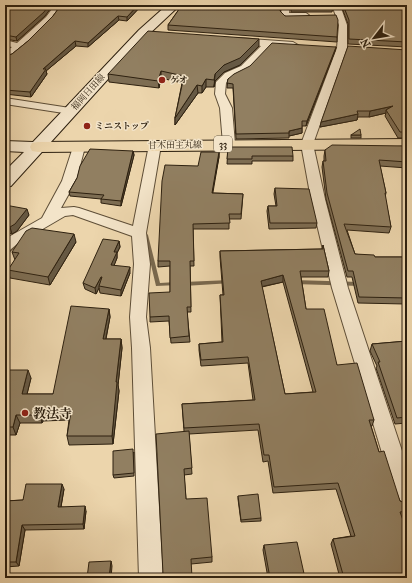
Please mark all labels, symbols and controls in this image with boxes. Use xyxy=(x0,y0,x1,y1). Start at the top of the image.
north arrow xyxy=(354,18,394,58)
text: N xyxy=(358,35,374,50)
street label: 福岡日田線 xyxy=(69,72,107,113)
marker: ゲオ xyxy=(157,75,167,85)
place label: ゲオ xyxy=(170,75,188,85)
marker: ミニストップ xyxy=(82,121,92,131)
place label: ミニストップ xyxy=(95,121,149,131)
road number: 33 xyxy=(214,136,232,152)
street label: 甘木田主丸線 xyxy=(148,140,202,150)
place label: 教法寺 xyxy=(33,406,72,421)
marker: 教法寺 xyxy=(20,408,30,418)

